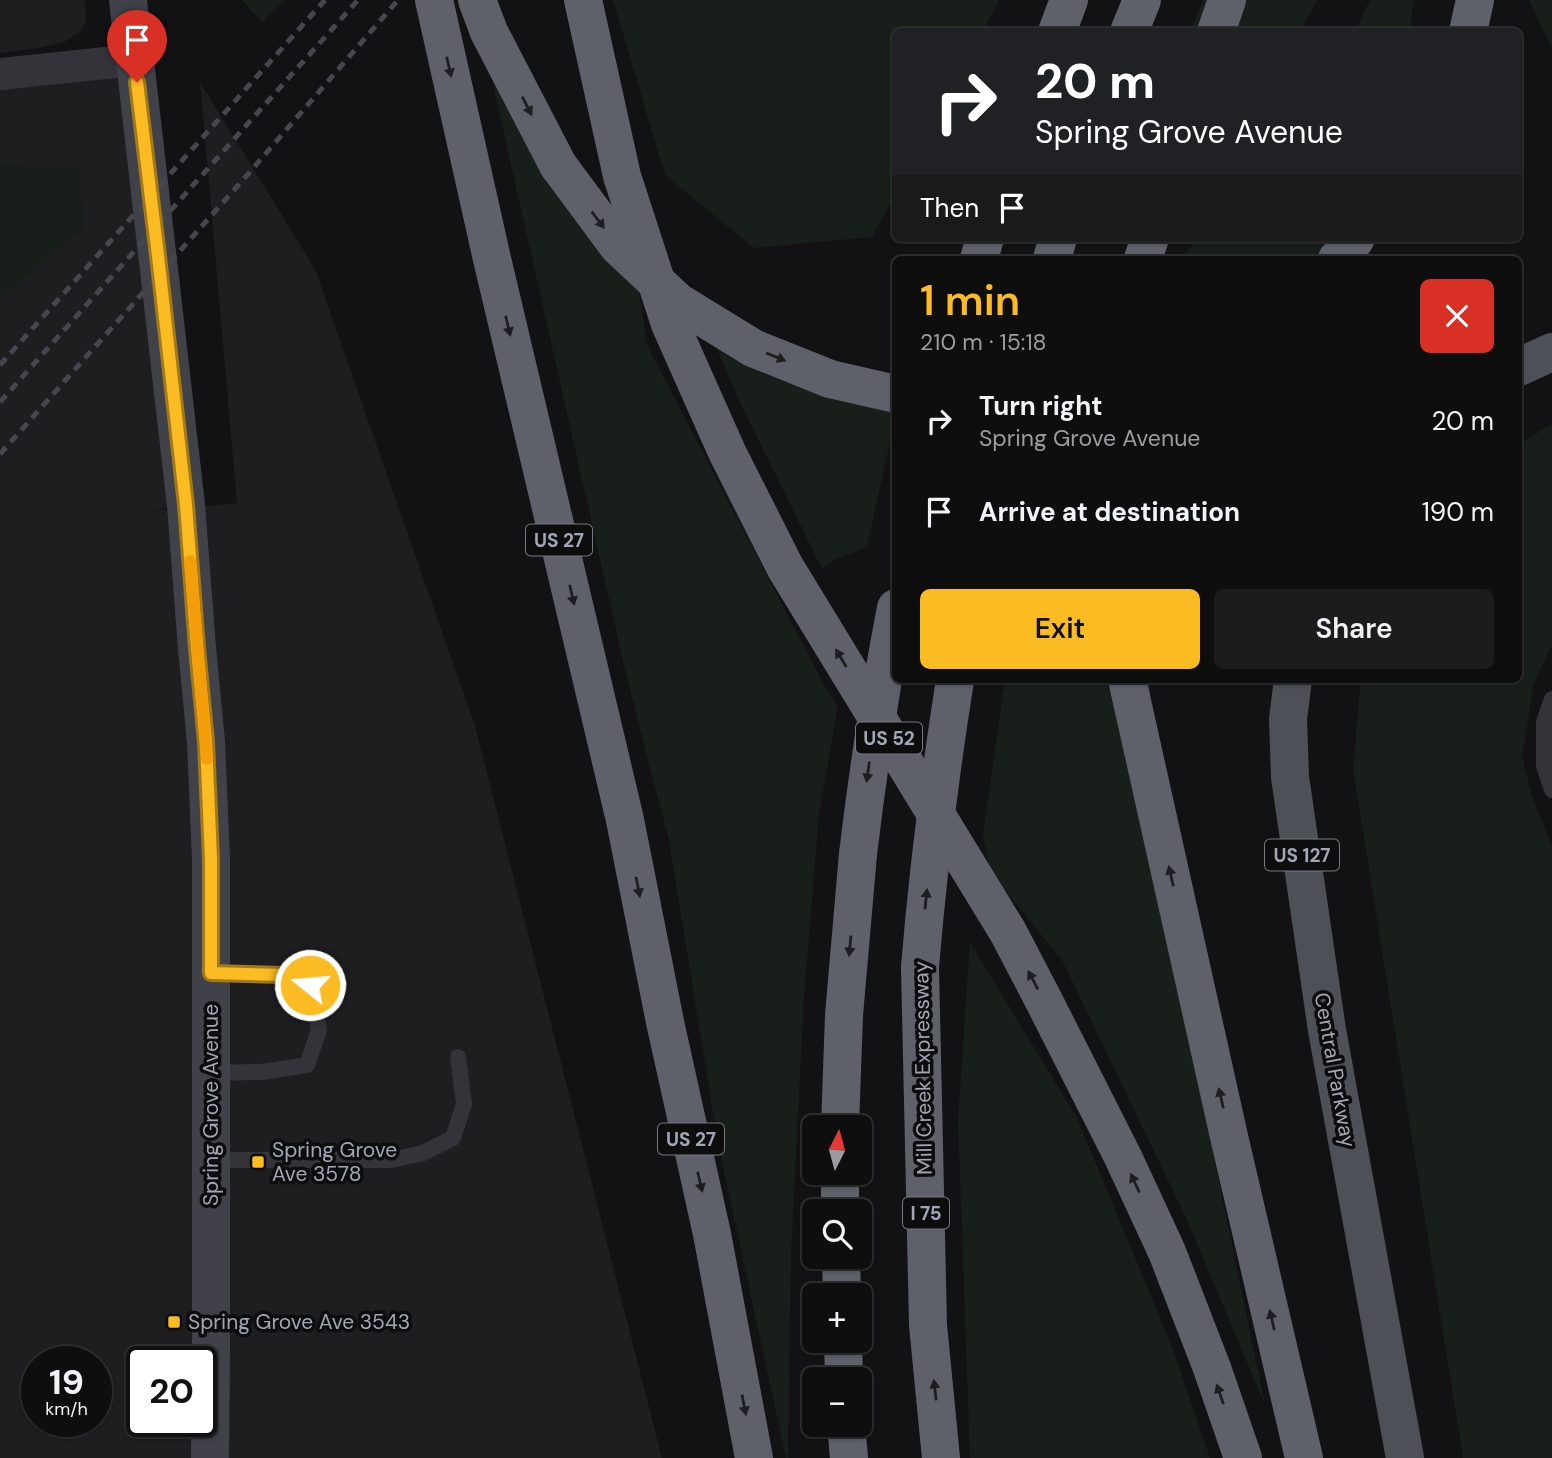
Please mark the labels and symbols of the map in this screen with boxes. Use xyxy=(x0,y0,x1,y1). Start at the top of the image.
pin xyxy=(107,10,167,82)
one-way arrow xyxy=(444,56,455,78)
one-way arrow xyxy=(521,96,533,116)
one-way arrow xyxy=(591,211,605,229)
one-way arrow xyxy=(503,315,514,337)
one-way arrow xyxy=(766,351,786,363)
road number: US 27 xyxy=(526,524,592,555)
one-way arrow xyxy=(567,584,578,606)
one-way arrow xyxy=(834,649,847,668)
road number: US 52 xyxy=(856,722,922,754)
one-way arrow xyxy=(862,761,873,783)
road number: US 127 xyxy=(1265,840,1339,870)
one-way arrow xyxy=(1166,865,1177,887)
one-way arrow xyxy=(633,876,644,898)
one-way arrow xyxy=(921,887,932,909)
one-way arrow xyxy=(844,935,855,957)
position arrow xyxy=(273,948,347,1022)
street label: Mill Creek Expressway xyxy=(907,960,939,1175)
one-way arrow xyxy=(1027,970,1039,989)
street label: Central Parkway xyxy=(1308,990,1362,1150)
street label: Spring Grove Avenue xyxy=(197,1004,225,1206)
one-way arrow xyxy=(1215,1087,1226,1109)
north arrow xyxy=(802,1115,872,1185)
road number: US 27 xyxy=(658,1124,724,1154)
place label: Spring Grove Ave 3578 xyxy=(272,1136,397,1188)
marker: Spring Grove Ave 3578 xyxy=(250,1154,266,1170)
one-way arrow xyxy=(695,1171,706,1193)
one-way arrow xyxy=(1129,1173,1141,1193)
road number: I 75 xyxy=(903,1198,949,1228)
place label: Spring Grove Ave 3543 xyxy=(188,1308,410,1336)
one-way arrow xyxy=(1266,1309,1277,1331)
marker: Spring Grove Ave 3543 xyxy=(166,1314,182,1330)
speed limit sign: 20 xyxy=(126,1346,217,1437)
one-way arrow xyxy=(929,1379,940,1401)
one-way arrow xyxy=(1215,1383,1226,1404)
one-way arrow xyxy=(739,1394,750,1416)

